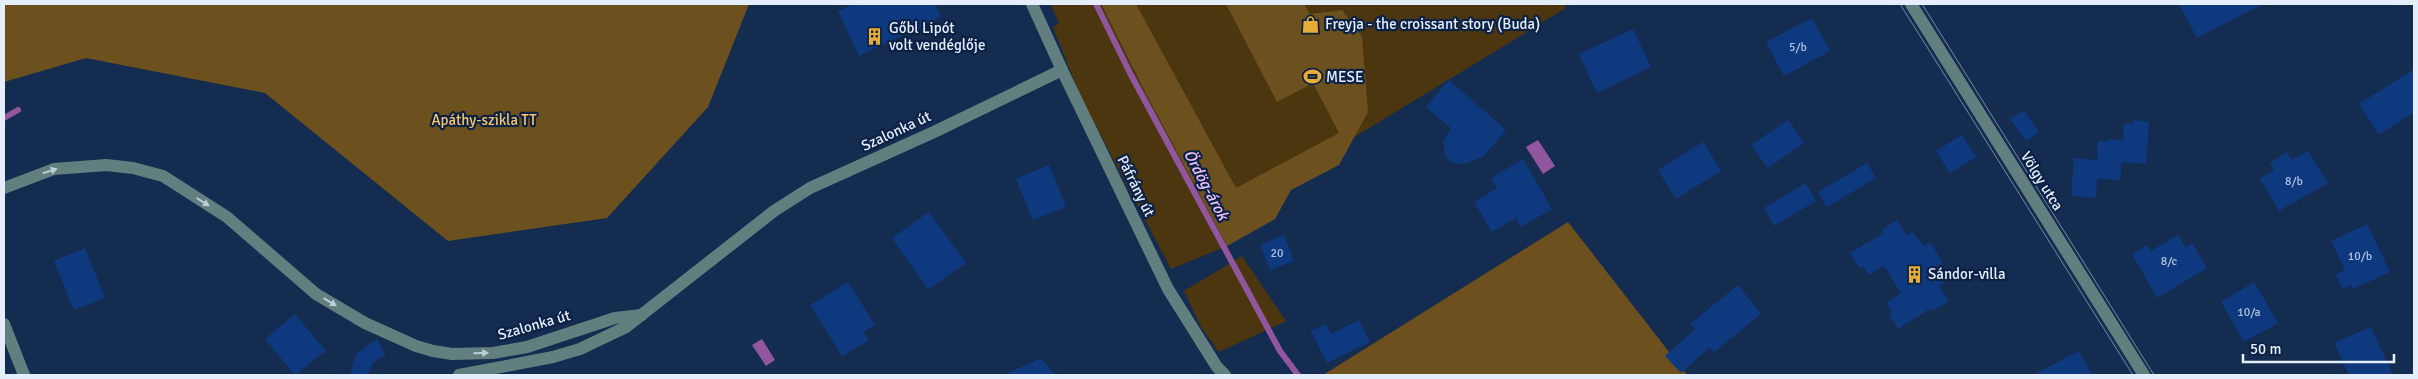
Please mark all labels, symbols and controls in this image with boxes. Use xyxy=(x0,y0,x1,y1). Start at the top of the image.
shop icon: Freyja - the croissant story (Buda) xyxy=(1301,14,1321,34)
place label: Freyja - the croissant story (Buda) xyxy=(1325,15,1540,33)
place label: Gőbl Lipót volt vendéglője xyxy=(889,19,986,54)
building icon: Gőbl Lipót volt vendéglője xyxy=(865,27,885,47)
house number: 5/b xyxy=(1789,40,1807,55)
sports icon: MESE xyxy=(1302,67,1322,87)
place label: MESE xyxy=(1326,68,1363,86)
street label: Szalonka út xyxy=(858,107,934,155)
park label: Apáthy-szikla TT xyxy=(431,111,537,129)
water label: Ördög-árok xyxy=(1179,146,1234,226)
street label: Völgy utca xyxy=(2017,148,2067,214)
street label: Páfrány út xyxy=(1113,152,1159,220)
one-way arrow xyxy=(42,167,57,175)
house number: 8/b xyxy=(2285,174,2303,189)
one-way arrow xyxy=(196,197,209,207)
house number: 20 xyxy=(1271,246,1283,261)
house number: 10/b xyxy=(2348,249,2372,264)
house number: 8/c xyxy=(2161,254,2178,269)
building icon: Sándor-villa xyxy=(1904,264,1924,284)
place label: Sándor-villa xyxy=(1928,265,2006,283)
one-way arrow xyxy=(324,298,337,307)
house number: 10/a xyxy=(2237,305,2261,320)
street label: Szalonka út xyxy=(496,306,572,344)
scale bar xyxy=(2243,332,2394,364)
text: 50 m xyxy=(2250,340,2281,358)
one-way arrow xyxy=(473,349,489,357)

